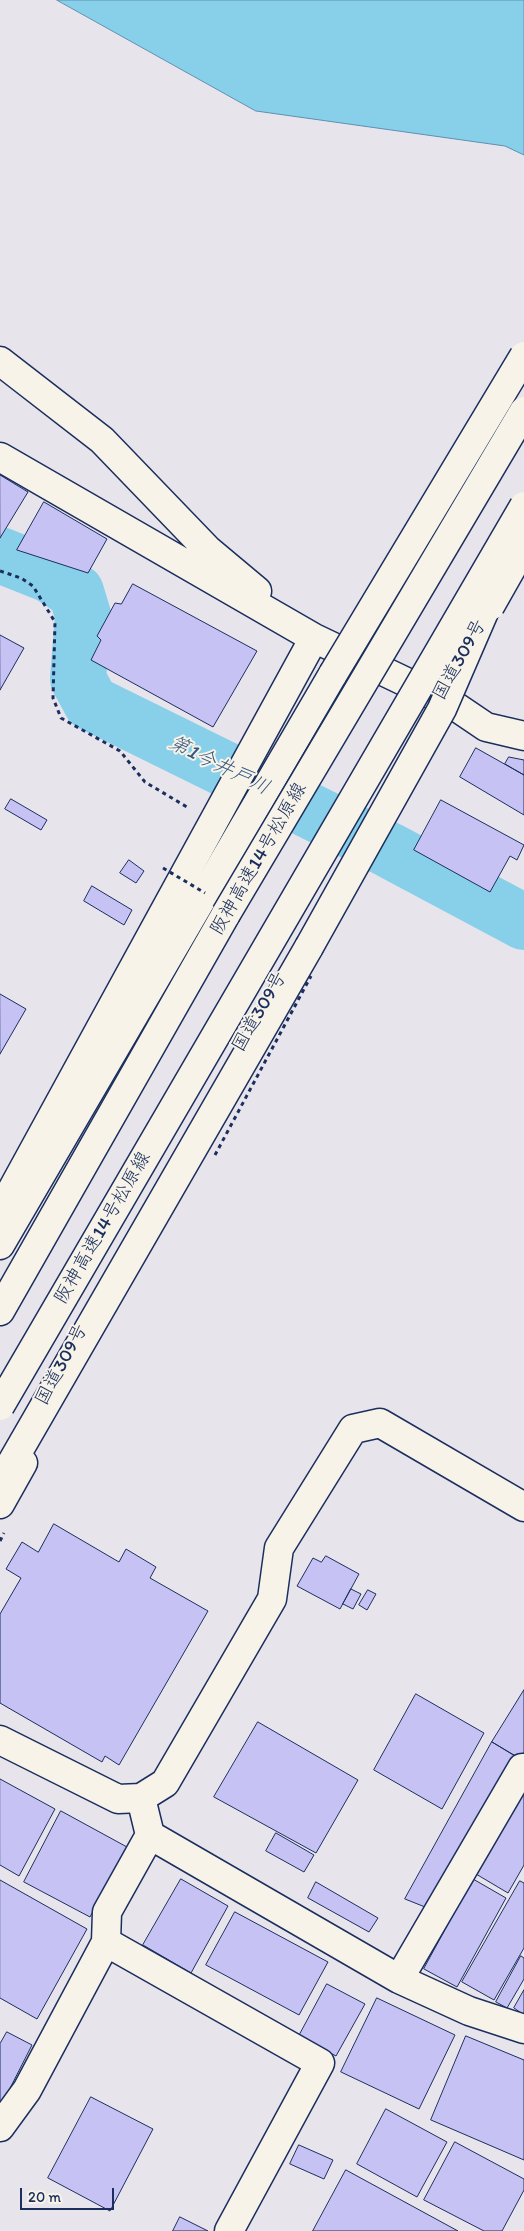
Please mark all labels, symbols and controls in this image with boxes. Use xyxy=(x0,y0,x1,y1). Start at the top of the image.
street label: 国道309号 xyxy=(428,616,492,704)
water label: 第1今井戸川 xyxy=(165,731,273,801)
street label: 阪神高速14号松原線 xyxy=(206,779,312,939)
street label: 国道309号 xyxy=(228,968,292,1056)
street label: 阪神高速14号松原線 xyxy=(50,1148,156,1308)
street label: 国道309号 xyxy=(31,1320,93,1410)
scale bar xyxy=(22,2178,116,2210)
text: 20 m xyxy=(28,2188,61,2206)

